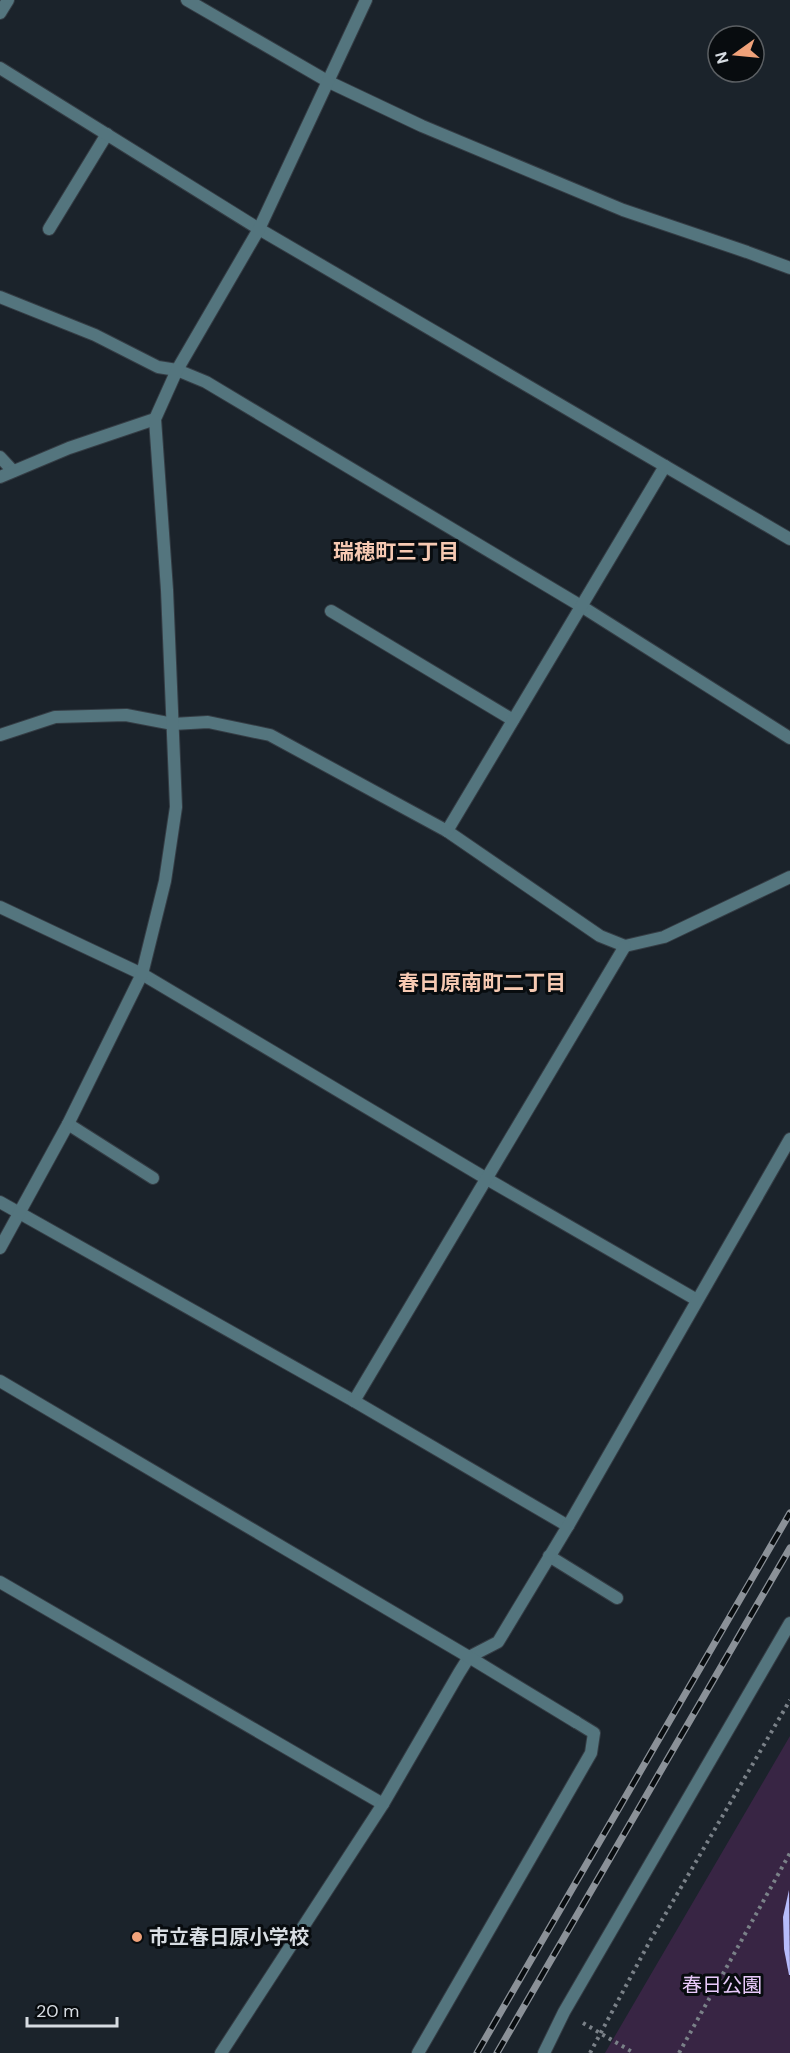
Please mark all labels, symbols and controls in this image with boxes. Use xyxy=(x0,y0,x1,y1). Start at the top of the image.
north arrow xyxy=(706,24,766,84)
text: N xyxy=(710,49,734,66)
district label: 瑞穂町三丁目 xyxy=(333,538,459,566)
district label: 春日原南町二丁目 xyxy=(398,969,566,997)
place label: 市立春日原小学校 xyxy=(149,1924,309,1950)
marker: 市立春日原小学校 xyxy=(130,1930,144,1944)
park label: 春日公園 xyxy=(682,1972,762,1998)
scale bar xyxy=(27,1990,117,2028)
text: 20 m xyxy=(36,1999,79,2023)

